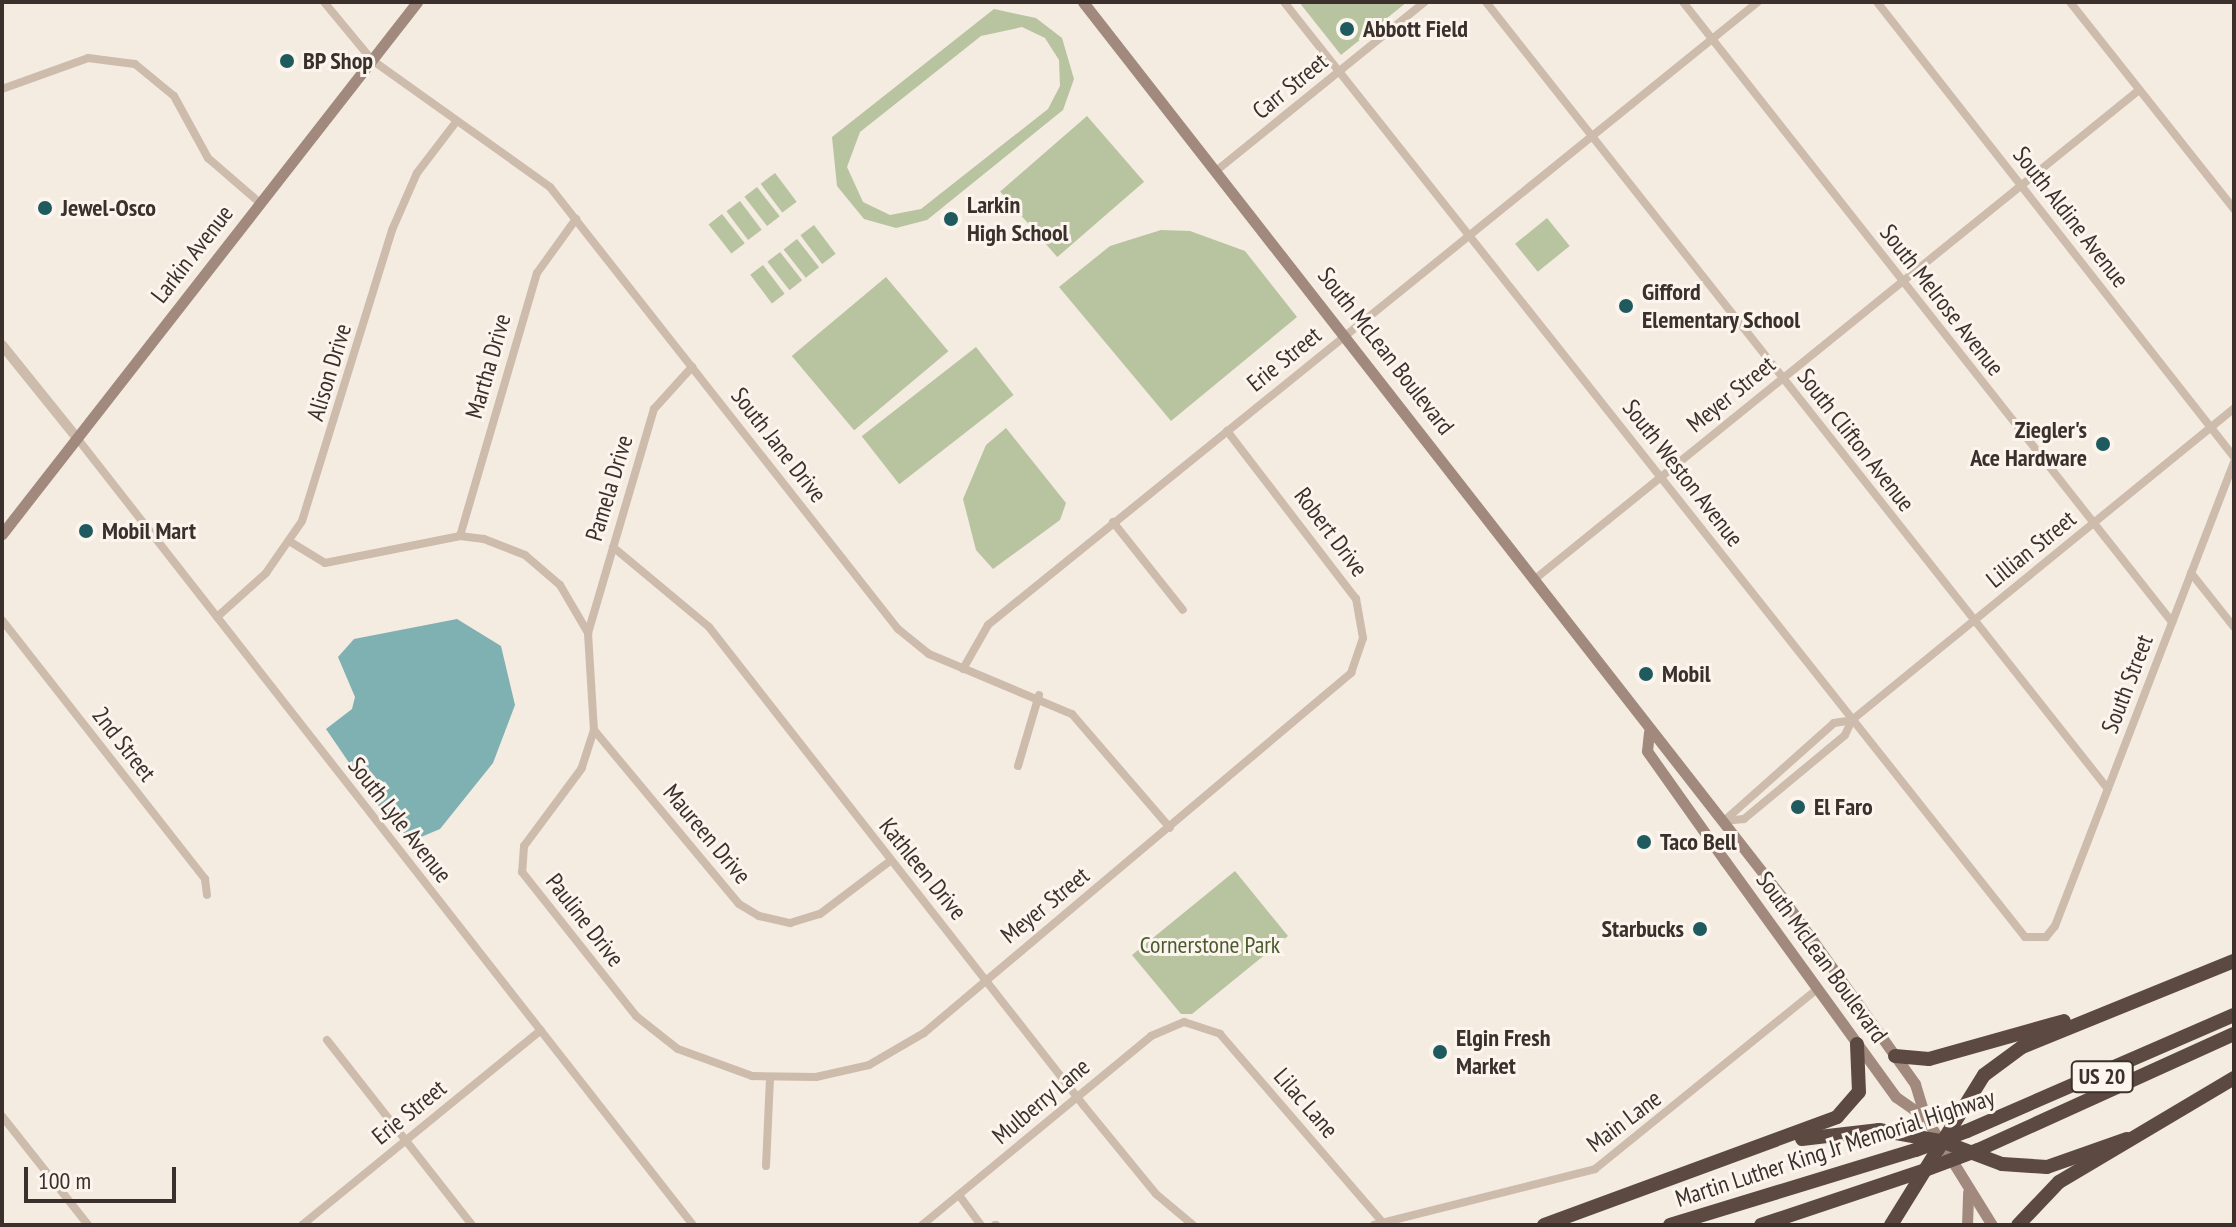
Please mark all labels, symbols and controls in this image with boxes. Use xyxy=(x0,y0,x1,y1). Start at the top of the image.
place label: Abbott Field xyxy=(1363,15,1468,43)
marker: Abbott Field xyxy=(1338,20,1356,38)
place label: BP Shop xyxy=(303,47,374,75)
street label: Carr Street xyxy=(1247,47,1333,125)
marker: BP Shop xyxy=(278,52,296,70)
street label: South Aldine Avenue xyxy=(2007,140,2135,294)
place label: Larkin High School xyxy=(967,191,1068,247)
place label: Jewel-Osco xyxy=(61,194,156,222)
marker: Jewel-Osco xyxy=(36,199,54,217)
street label: Larkin Avenue xyxy=(145,199,239,309)
marker: Larkin High School xyxy=(942,210,960,228)
street label: South Melrose Avenue xyxy=(1874,218,2010,382)
street label: South McLean Boulevard xyxy=(1312,262,1460,440)
place label: Gifford Elementary School xyxy=(1642,278,1801,334)
marker: Gifford Elementary School xyxy=(1617,297,1635,315)
street label: Martha Drive xyxy=(459,310,517,422)
street label: Alison Drive xyxy=(301,320,357,424)
street label: Erie Street xyxy=(1241,321,1327,397)
street label: Meyer Street xyxy=(1681,350,1781,438)
street label: South Clifton Avenue xyxy=(1791,363,1921,517)
street label: South Jane Drive xyxy=(725,382,833,508)
street label: South Weston Avenue xyxy=(1616,393,1750,553)
place label: Ziegler's Ace Hardware xyxy=(1970,416,2087,472)
street label: Pamela Drive xyxy=(579,432,639,544)
marker: Ziegler's Ace Hardware xyxy=(2094,435,2112,453)
street label: Robert Drive xyxy=(1288,482,1374,582)
street label: Lillian Street xyxy=(1981,504,2081,594)
place label: Mobil Mart xyxy=(102,517,196,545)
marker: Mobil Mart xyxy=(77,522,95,540)
street label: South Street xyxy=(2095,631,2159,737)
place label: Mobil xyxy=(1662,660,1710,688)
marker: Mobil xyxy=(1637,665,1655,683)
street label: 2nd Street xyxy=(86,701,162,787)
street label: South Lyle Avenue xyxy=(342,751,458,889)
street label: Maureen Drive xyxy=(657,778,757,890)
place label: El Faro xyxy=(1814,793,1873,821)
marker: El Faro xyxy=(1789,798,1807,816)
street label: Kathleen Drive xyxy=(873,812,973,926)
place label: Taco Bell xyxy=(1660,828,1737,856)
marker: Taco Bell xyxy=(1635,833,1653,851)
street label: Meyer Street xyxy=(995,861,1095,949)
street label: South McLean Boulevard xyxy=(1750,866,1894,1048)
street label: Pauline Drive xyxy=(540,868,630,972)
place label: Starbucks xyxy=(1602,915,1684,943)
marker: Starbucks xyxy=(1691,920,1709,938)
park label: Cornerstone Park xyxy=(1140,931,1280,959)
place label: Elgin Fresh Market xyxy=(1456,1024,1550,1080)
marker: Elgin Fresh Market xyxy=(1431,1043,1449,1061)
street label: Mulberry Lane xyxy=(986,1052,1096,1150)
road number: US 20 xyxy=(2070,1059,2134,1095)
street label: Lilac Lane xyxy=(1268,1062,1344,1144)
street label: Erie Street xyxy=(366,1074,452,1150)
street label: Martin Luther King Jr Memorial Highway xyxy=(1672,1083,1998,1213)
street label: Main Lane xyxy=(1581,1084,1667,1158)
scale bar xyxy=(28,1151,180,1201)
text: 100 m xyxy=(38,1165,91,1196)

